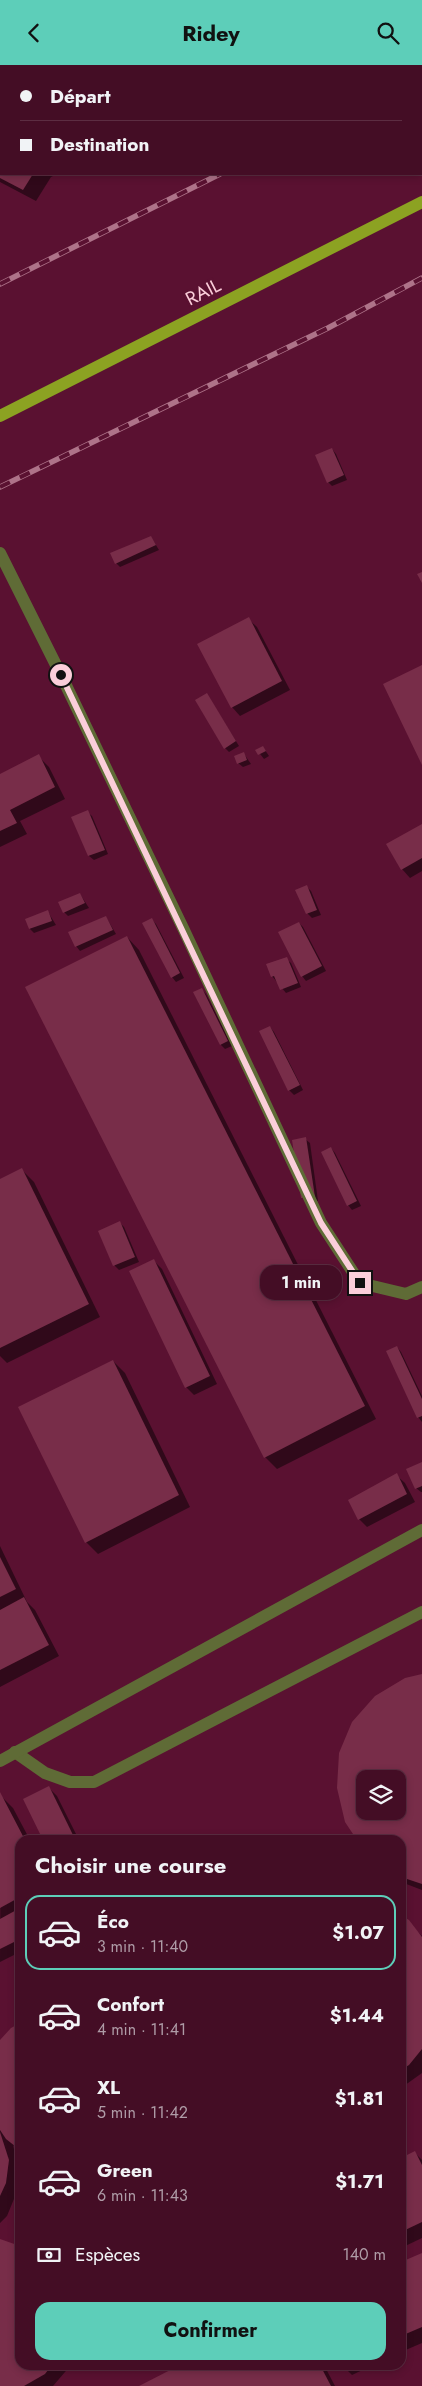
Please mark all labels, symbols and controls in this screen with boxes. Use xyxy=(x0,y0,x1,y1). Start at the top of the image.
text: Ridey xyxy=(182,17,240,49)
icon: back xyxy=(20,19,48,47)
icon: search xyxy=(374,19,402,47)
text: Départ xyxy=(50,83,111,110)
text: Destination xyxy=(50,131,149,158)
street label: RAIL xyxy=(181,272,226,312)
route start xyxy=(50,664,72,686)
callout: 1 min xyxy=(260,1265,342,1301)
text: 1 min xyxy=(281,1271,321,1294)
route end xyxy=(349,1272,371,1294)
map controls xyxy=(356,1770,406,1820)
button: layers xyxy=(356,1770,406,1820)
text: Choisir une course xyxy=(35,1849,226,1881)
text: Éco xyxy=(97,1908,129,1935)
icon: car xyxy=(37,1910,82,1955)
text: $1.07 xyxy=(332,1919,384,1946)
text: 3 min · 11:40 xyxy=(97,1935,188,1958)
text: Confort xyxy=(97,1991,164,2018)
icon: car xyxy=(37,1993,82,2038)
text: $1.44 xyxy=(330,2002,384,2029)
text: 4 min · 11:41 xyxy=(97,2018,186,2041)
text: XL xyxy=(97,2074,120,2101)
icon: car xyxy=(37,2076,82,2121)
text: $1.81 xyxy=(335,2085,384,2112)
text: 5 min · 11:42 xyxy=(97,2101,188,2124)
text: Green xyxy=(97,2157,153,2184)
icon: car xyxy=(37,2159,82,2204)
text: $1.71 xyxy=(335,2168,384,2195)
text: 6 min · 11:43 xyxy=(97,2184,188,2207)
icon: cash xyxy=(35,2241,63,2269)
text: Espèces xyxy=(75,2241,140,2268)
text: 140 m xyxy=(343,2243,386,2266)
button: Confirmer xyxy=(35,2302,386,2360)

